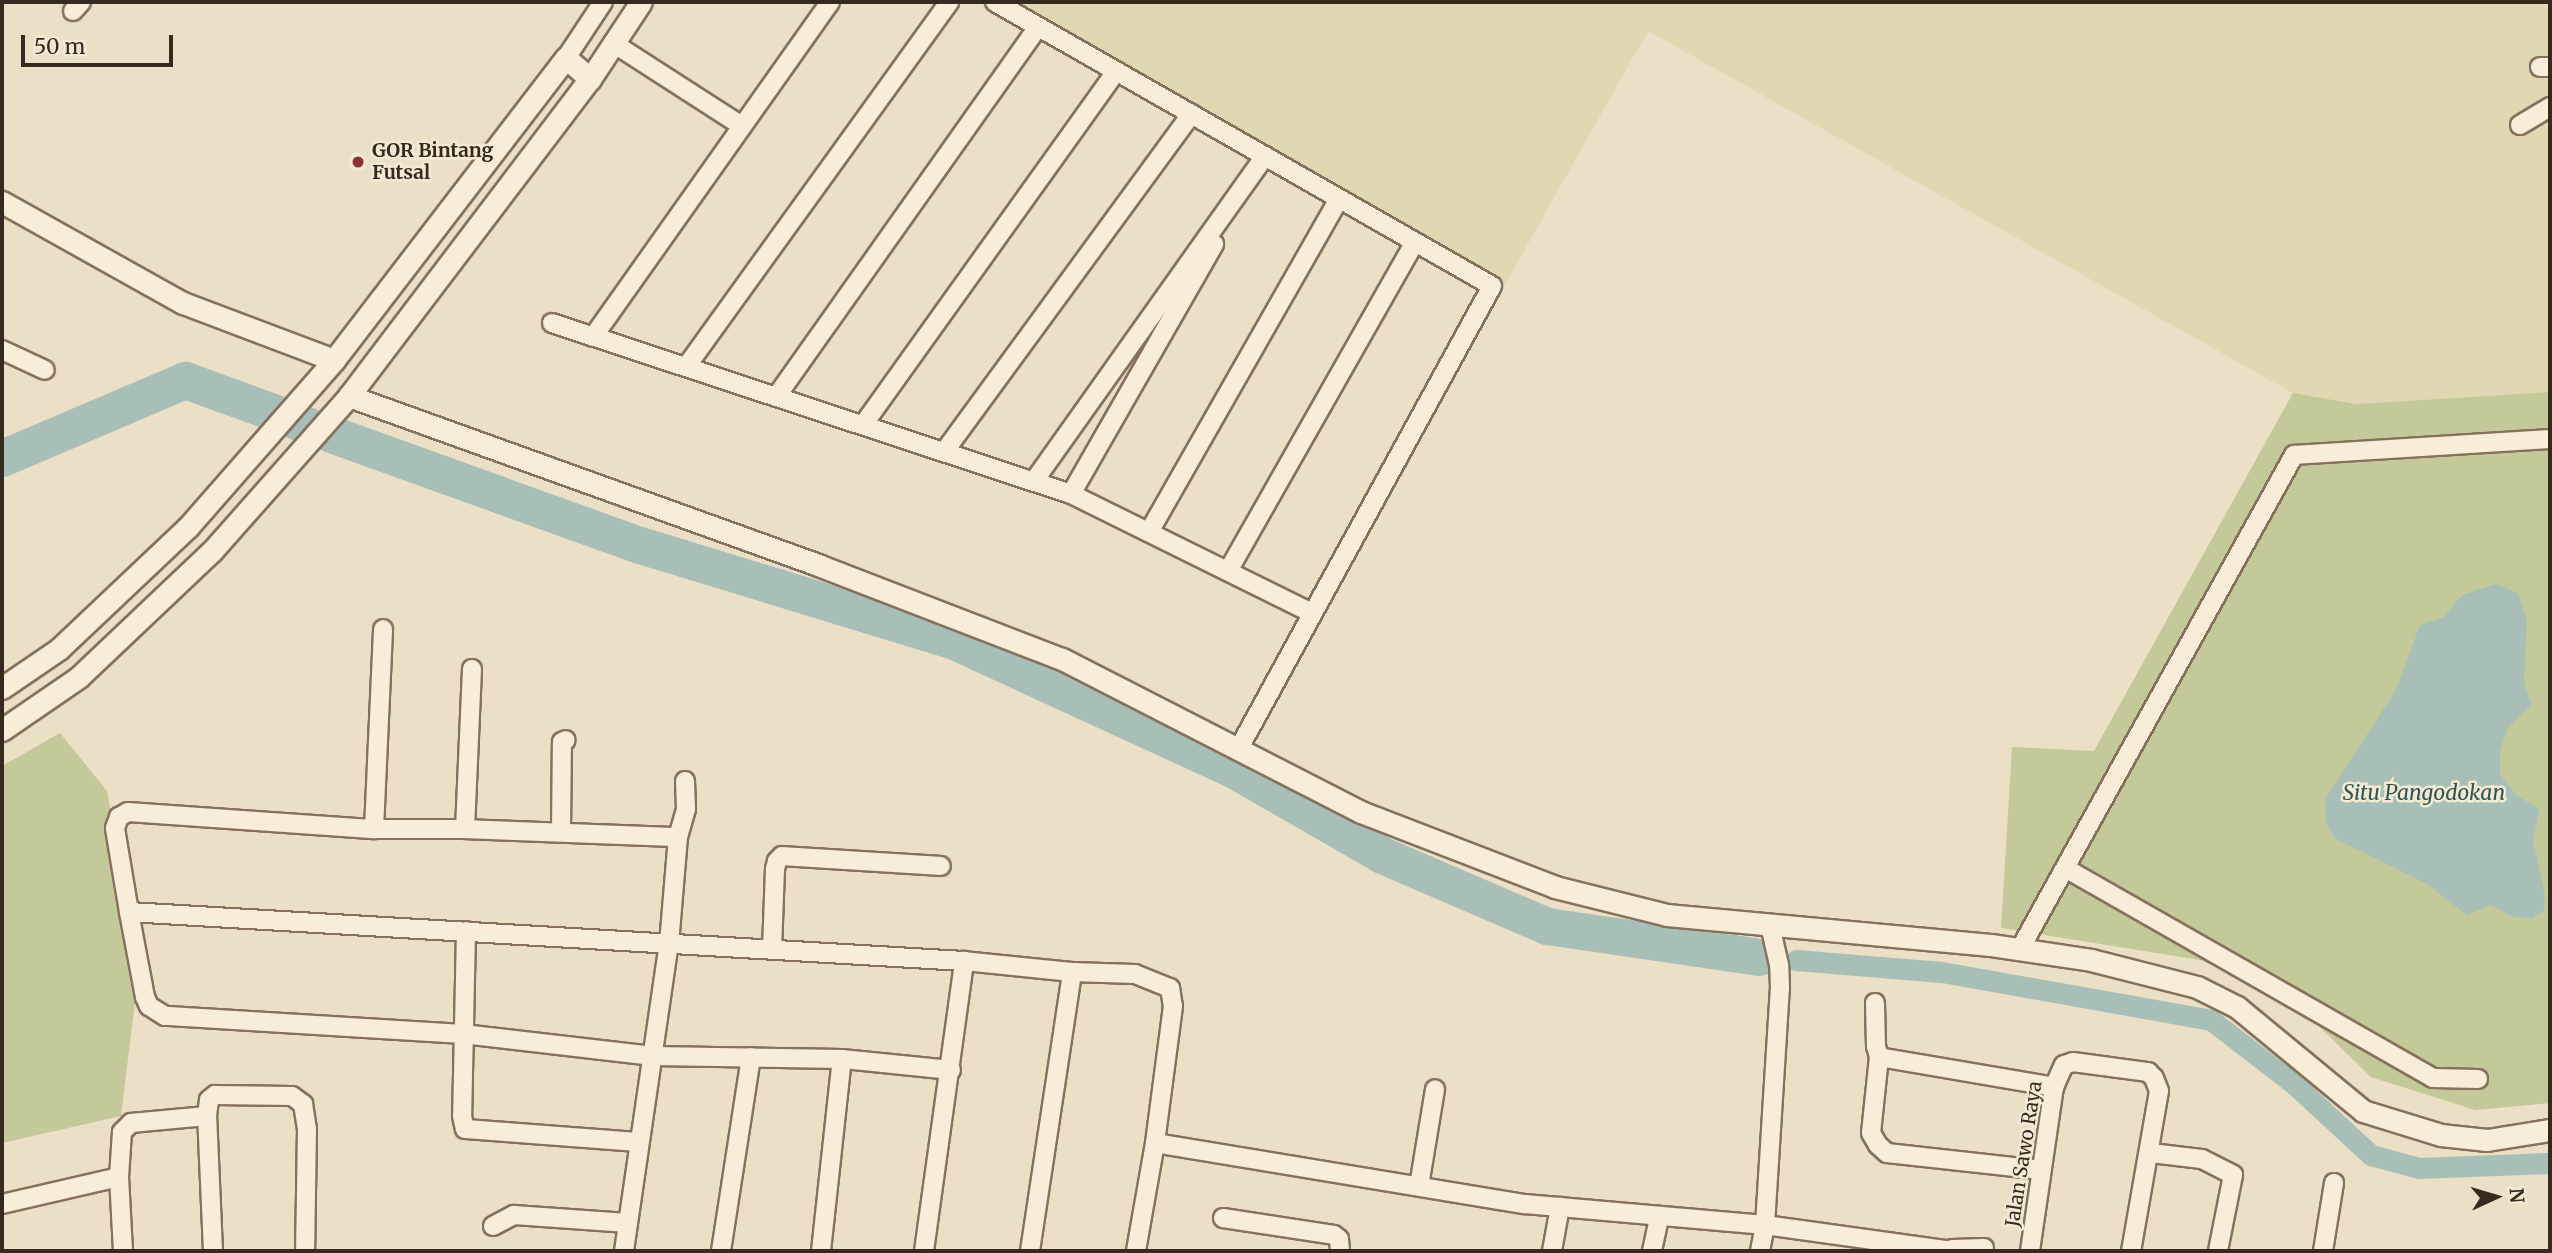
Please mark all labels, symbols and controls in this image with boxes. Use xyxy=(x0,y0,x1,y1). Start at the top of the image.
scale bar xyxy=(24,21,177,65)
text: 50 m xyxy=(34,33,85,60)
place label: GOR Bintang Futsal xyxy=(372,140,493,184)
marker: GOR Bintang Futsal xyxy=(350,154,366,170)
water label: Situ Pangodokan xyxy=(2343,780,2505,806)
street label: Jalan Sawo Raya xyxy=(2001,1079,2047,1229)
north arrow xyxy=(2461,1162,2531,1232)
text: N xyxy=(2504,1187,2529,1204)

